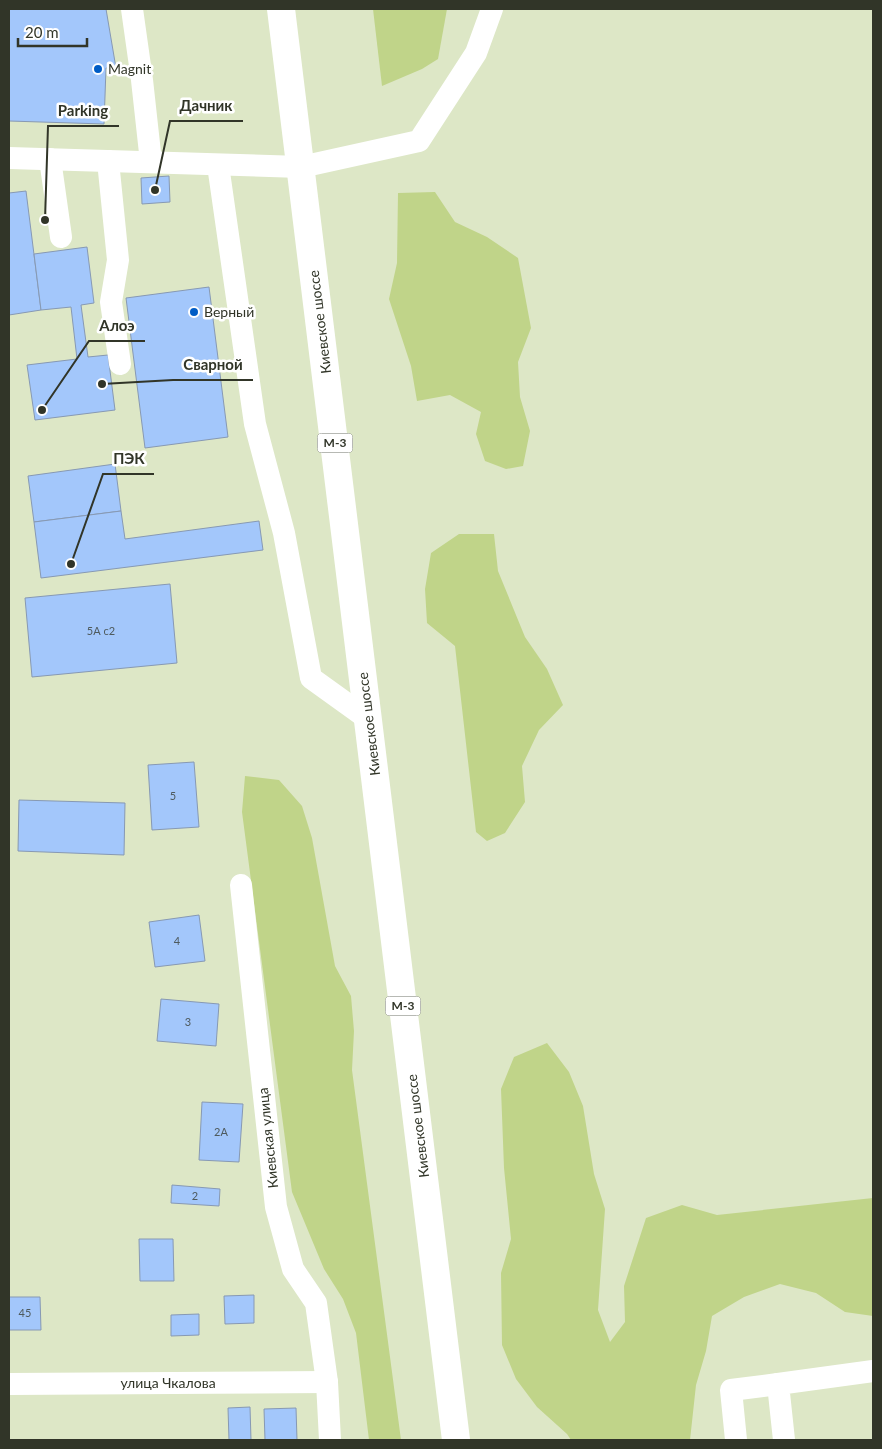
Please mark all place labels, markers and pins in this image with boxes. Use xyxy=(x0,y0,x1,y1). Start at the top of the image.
place label: Magnit xyxy=(108,60,151,77)
marker: Magnit xyxy=(92,63,104,75)
callout: Дачник xyxy=(170,91,243,121)
callout: Parking xyxy=(48,96,119,126)
place label: Верный xyxy=(204,303,254,320)
marker: Верный xyxy=(188,306,200,318)
callout: Алоэ xyxy=(89,311,145,341)
callout: Сварной xyxy=(173,350,253,380)
callout: ПЭК xyxy=(103,444,154,474)

